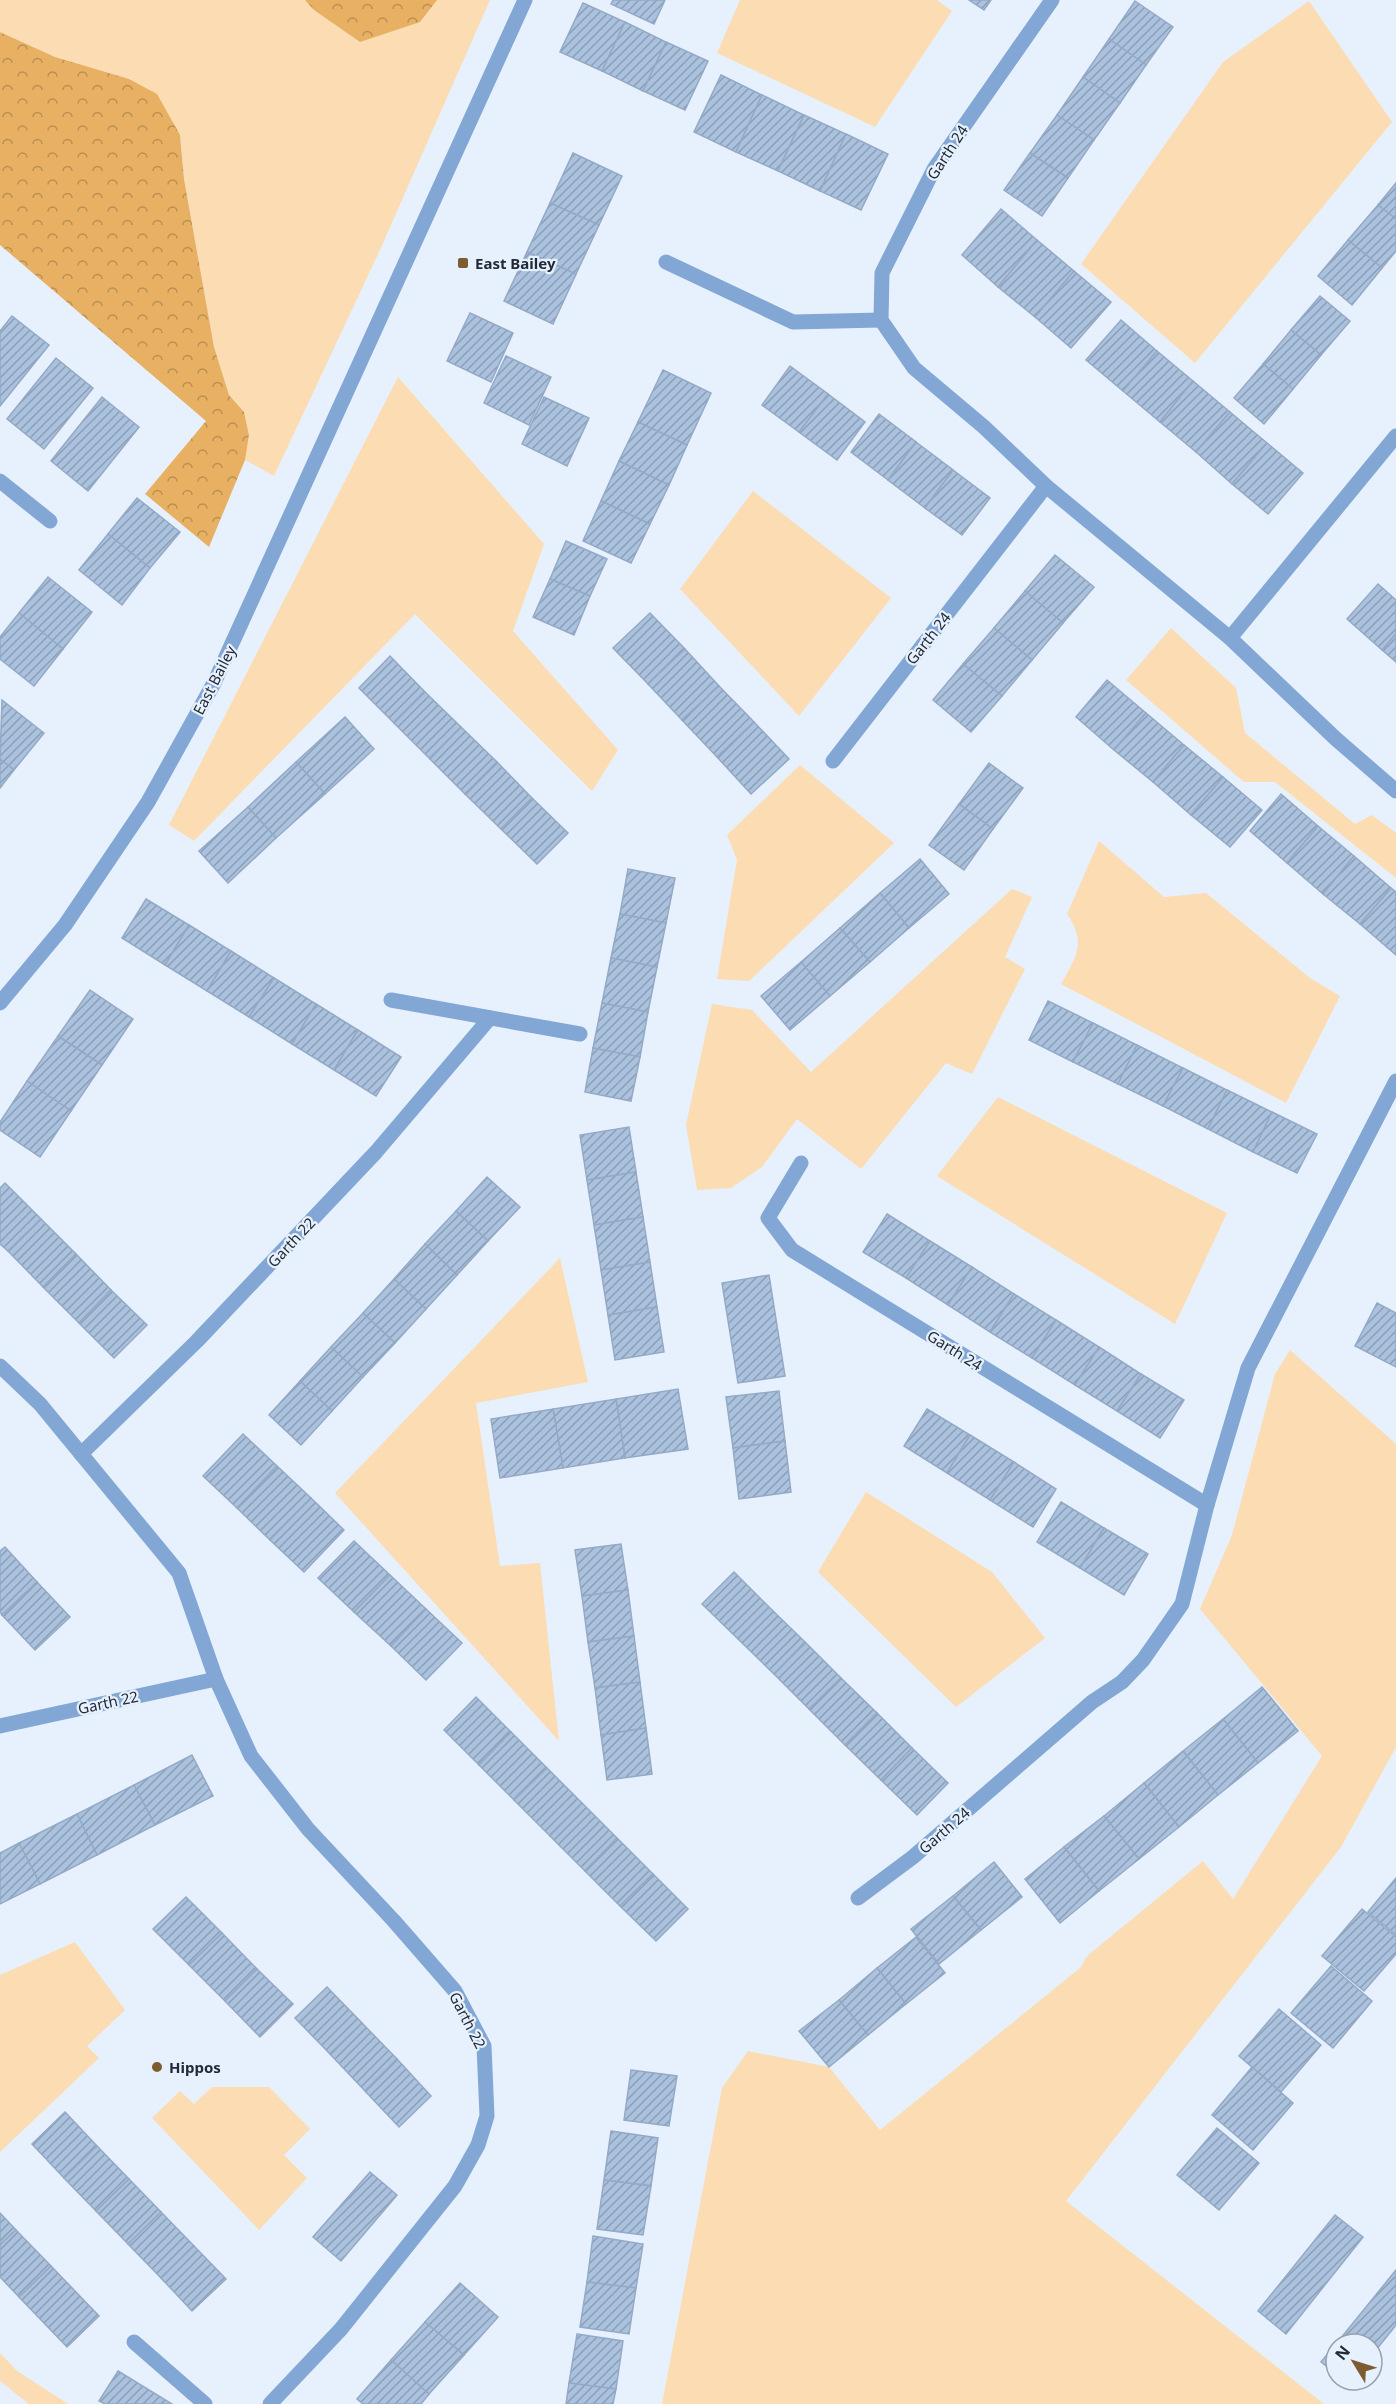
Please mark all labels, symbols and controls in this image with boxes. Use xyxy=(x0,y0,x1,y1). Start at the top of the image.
street label: Garth 24 xyxy=(922,121,972,183)
place label: East Bailey xyxy=(475,253,556,273)
marker: East Bailey xyxy=(456,256,470,270)
street label: Garth 24 xyxy=(901,607,955,668)
street label: East Bailey xyxy=(188,642,240,718)
street label: Garth 22 xyxy=(263,1213,319,1271)
street label: Garth 24 xyxy=(924,1325,987,1375)
street label: Garth 22 xyxy=(76,1686,140,1718)
street label: Garth 24 xyxy=(914,1802,974,1858)
street label: Garth 22 xyxy=(445,1988,491,2052)
place label: Hippos xyxy=(169,2057,221,2077)
marker: Hippos xyxy=(150,2060,164,2074)
north arrow xyxy=(1324,2332,1384,2392)
text: N xyxy=(1330,2341,1355,2365)

